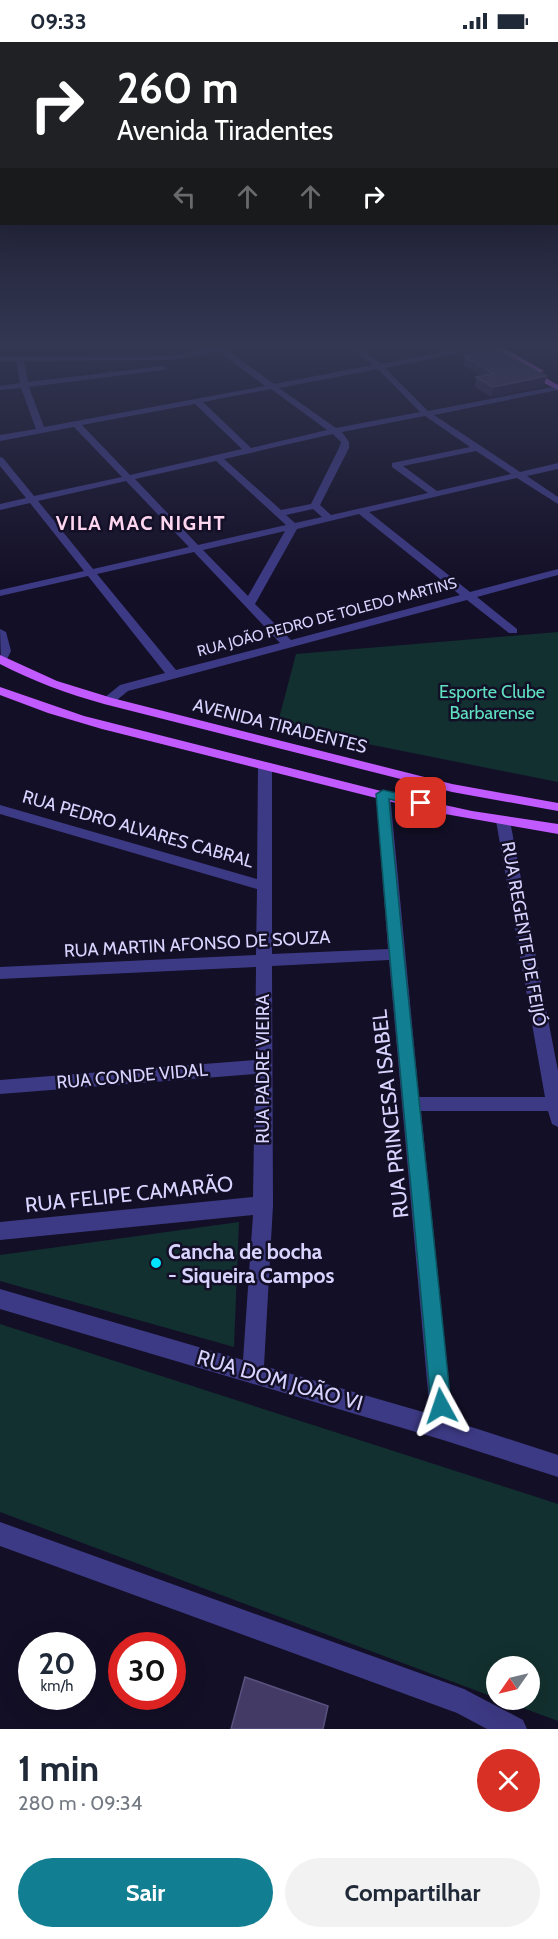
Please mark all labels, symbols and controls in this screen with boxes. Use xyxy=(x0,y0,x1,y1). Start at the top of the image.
text: 09:33 xyxy=(30,8,87,35)
text: 260 m xyxy=(117,62,238,114)
icon: right xyxy=(18,66,96,144)
text: Avenida Tiradentes xyxy=(117,114,333,147)
icon: left xyxy=(168,180,201,213)
icon: ahead xyxy=(231,180,264,213)
icon: ahead xyxy=(294,180,327,213)
icon: right xyxy=(357,180,390,213)
district label: VILA MAC NIGHT xyxy=(56,511,226,535)
street label: RUA JOÃO PEDRO DE TOLEDO MARTINS xyxy=(195,574,459,660)
park label: Esporte Clube Barbarense xyxy=(439,681,545,724)
street label: AVENIDA TIRADENTES xyxy=(191,694,369,758)
pin xyxy=(395,777,446,828)
street label: RUA PEDRO ALVARES CABRAL xyxy=(20,785,256,873)
icon: arrive xyxy=(404,786,437,819)
street label: RUA REGENTE DE FEIJÓ xyxy=(497,840,551,1028)
street label: RUA MARTIN AFONSO DE SOUZA xyxy=(63,926,331,962)
street label: RUA PADRE VIEIRA xyxy=(252,994,274,1144)
street label: RUA PRINCESA ISABEL xyxy=(367,1008,413,1220)
street label: RUA CONDE VIDAL xyxy=(55,1058,209,1094)
street label: RUA FELIPE CAMARÃO xyxy=(23,1170,234,1217)
place label: Cancha de bocha - Siqueira Campos xyxy=(168,1239,335,1288)
marker: Cancha de bocha - Siqueira Campos xyxy=(149,1256,163,1270)
street label: RUA DOM JOÃO VI xyxy=(194,1343,366,1416)
position arrow xyxy=(409,1374,473,1438)
speed limit sign: 30 xyxy=(108,1632,186,1710)
text: 20 xyxy=(38,1645,76,1682)
north arrow xyxy=(486,1656,540,1710)
map controls xyxy=(486,1656,540,1710)
text: km/h xyxy=(41,1677,73,1695)
text: 1 min xyxy=(18,1746,99,1790)
button: close xyxy=(477,1749,540,1812)
text: 280 m · 09:34 xyxy=(18,1791,142,1815)
button: Sair xyxy=(18,1858,273,1927)
button: Compartilhar xyxy=(285,1858,540,1927)

